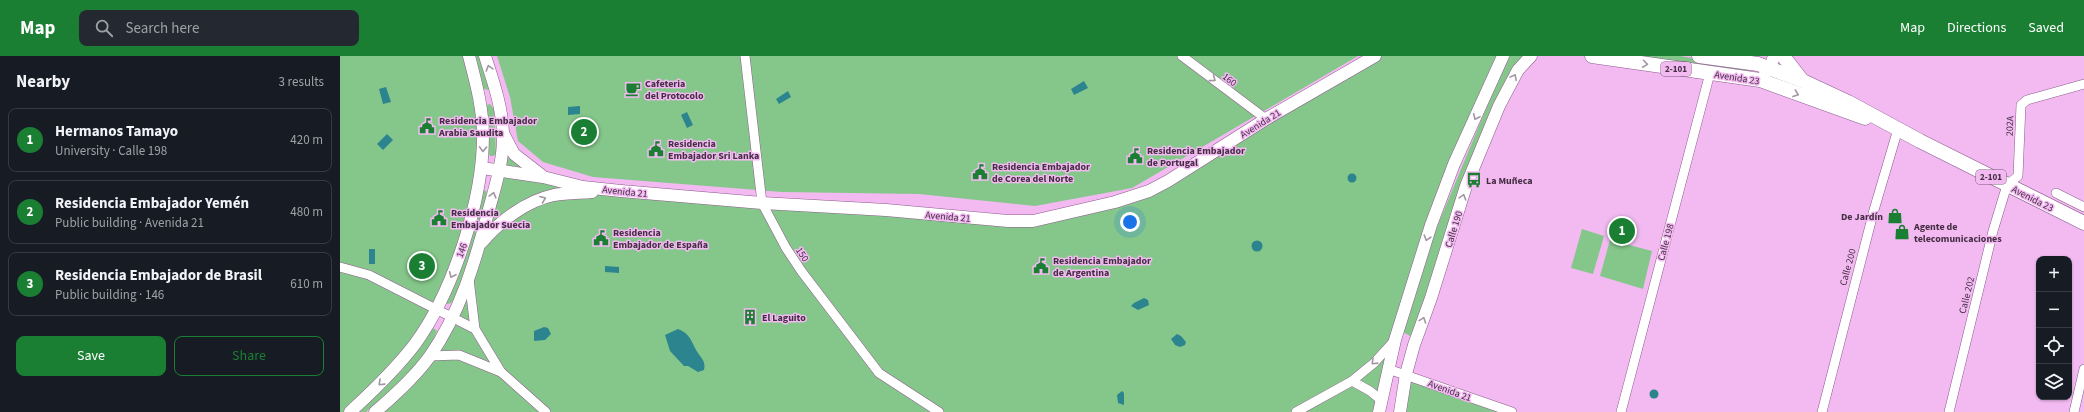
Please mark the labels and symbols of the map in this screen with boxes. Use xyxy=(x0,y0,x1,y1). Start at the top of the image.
one-way arrow xyxy=(1642,60,1648,68)
road number: 2-101 xyxy=(1661,62,1691,76)
one-way arrow xyxy=(485,65,494,72)
street label: Avenida 23 xyxy=(1713,68,1760,88)
street label: 160 xyxy=(1219,70,1240,90)
one-way arrow xyxy=(1510,74,1517,81)
one-way arrow xyxy=(1209,75,1216,82)
place label: Cafeteria del Protocolo xyxy=(645,77,704,103)
cafe icon: Cafeteria del Protocolo xyxy=(624,80,642,98)
one-way arrow xyxy=(1793,89,1800,97)
street label: Avenida 21 xyxy=(1238,106,1284,142)
one-way arrow xyxy=(1473,113,1481,121)
place label: Residencia Embajador Arabia Saudita xyxy=(438,114,537,140)
street label: 202A xyxy=(2003,115,2017,136)
public building icon: Residencia Embajador Arabia Saudita xyxy=(418,117,436,135)
pin: 2 xyxy=(571,117,597,147)
place label: Residencia Embajador Sri Lanka xyxy=(668,137,759,163)
public building icon: Residencia Embajador Sri Lanka xyxy=(647,140,665,158)
place label: Residencia Embajador de Portugal xyxy=(1147,144,1245,170)
one-way arrow xyxy=(478,146,487,152)
public building icon: Residencia Embajador de Portugal xyxy=(1126,147,1144,165)
place label: Residencia Embajador de Corea del Norte xyxy=(992,160,1090,186)
public building icon: Residencia Embajador de Corea del Norte xyxy=(971,163,989,181)
road number: 2-101 xyxy=(1976,170,2006,184)
bus stop icon: La Muñeca xyxy=(1465,171,1483,189)
place label: La Muñeca xyxy=(1486,174,1533,188)
street label: Avenida 23 xyxy=(2009,182,2056,215)
street label: Avenida 21 xyxy=(602,183,648,201)
one-way arrow xyxy=(488,192,496,199)
one-way arrow xyxy=(1458,193,1467,200)
one-way arrow xyxy=(540,196,547,204)
place label: Residencia Embajador Suecia xyxy=(451,206,530,232)
shop icon: De Jardín xyxy=(1886,207,1904,225)
street label: Avenida 21 xyxy=(925,208,971,226)
public building icon: Residencia Embajador Suecia xyxy=(430,209,448,227)
street label: Calle 190 xyxy=(1442,209,1466,249)
place label: De Jardín xyxy=(1841,210,1883,224)
your location xyxy=(1120,212,1140,232)
pin: 1 xyxy=(1609,216,1635,246)
place label: Agente de telecomunicaciones xyxy=(1913,220,2002,246)
street label: Calle 198 xyxy=(1654,222,1678,262)
shop icon: Agente de telecomunicaciones xyxy=(1893,223,1911,241)
place label: Residencia Embajador de España xyxy=(613,226,708,252)
public building icon: Residencia Embajador de España xyxy=(592,229,610,247)
one-way arrow xyxy=(1423,234,1432,241)
street label: 146 xyxy=(453,241,471,260)
street label: 150 xyxy=(792,244,812,265)
street label: Calle 200 xyxy=(1836,247,1860,287)
pin: 3 xyxy=(409,251,435,281)
place label: Residencia Embajador de Argentina xyxy=(1053,254,1151,280)
public building icon: Residencia Embajador de Argentina xyxy=(1032,257,1050,275)
one-way arrow xyxy=(448,271,456,278)
street label: Calle 202 xyxy=(1956,275,1978,315)
building icon: El Laguito xyxy=(741,308,759,326)
place label: El Laguito xyxy=(762,311,806,325)
one-way arrow xyxy=(1419,317,1427,324)
one-way arrow xyxy=(1371,357,1379,364)
street label: Avenida 21 xyxy=(1426,377,1473,405)
one-way arrow xyxy=(378,378,386,386)

